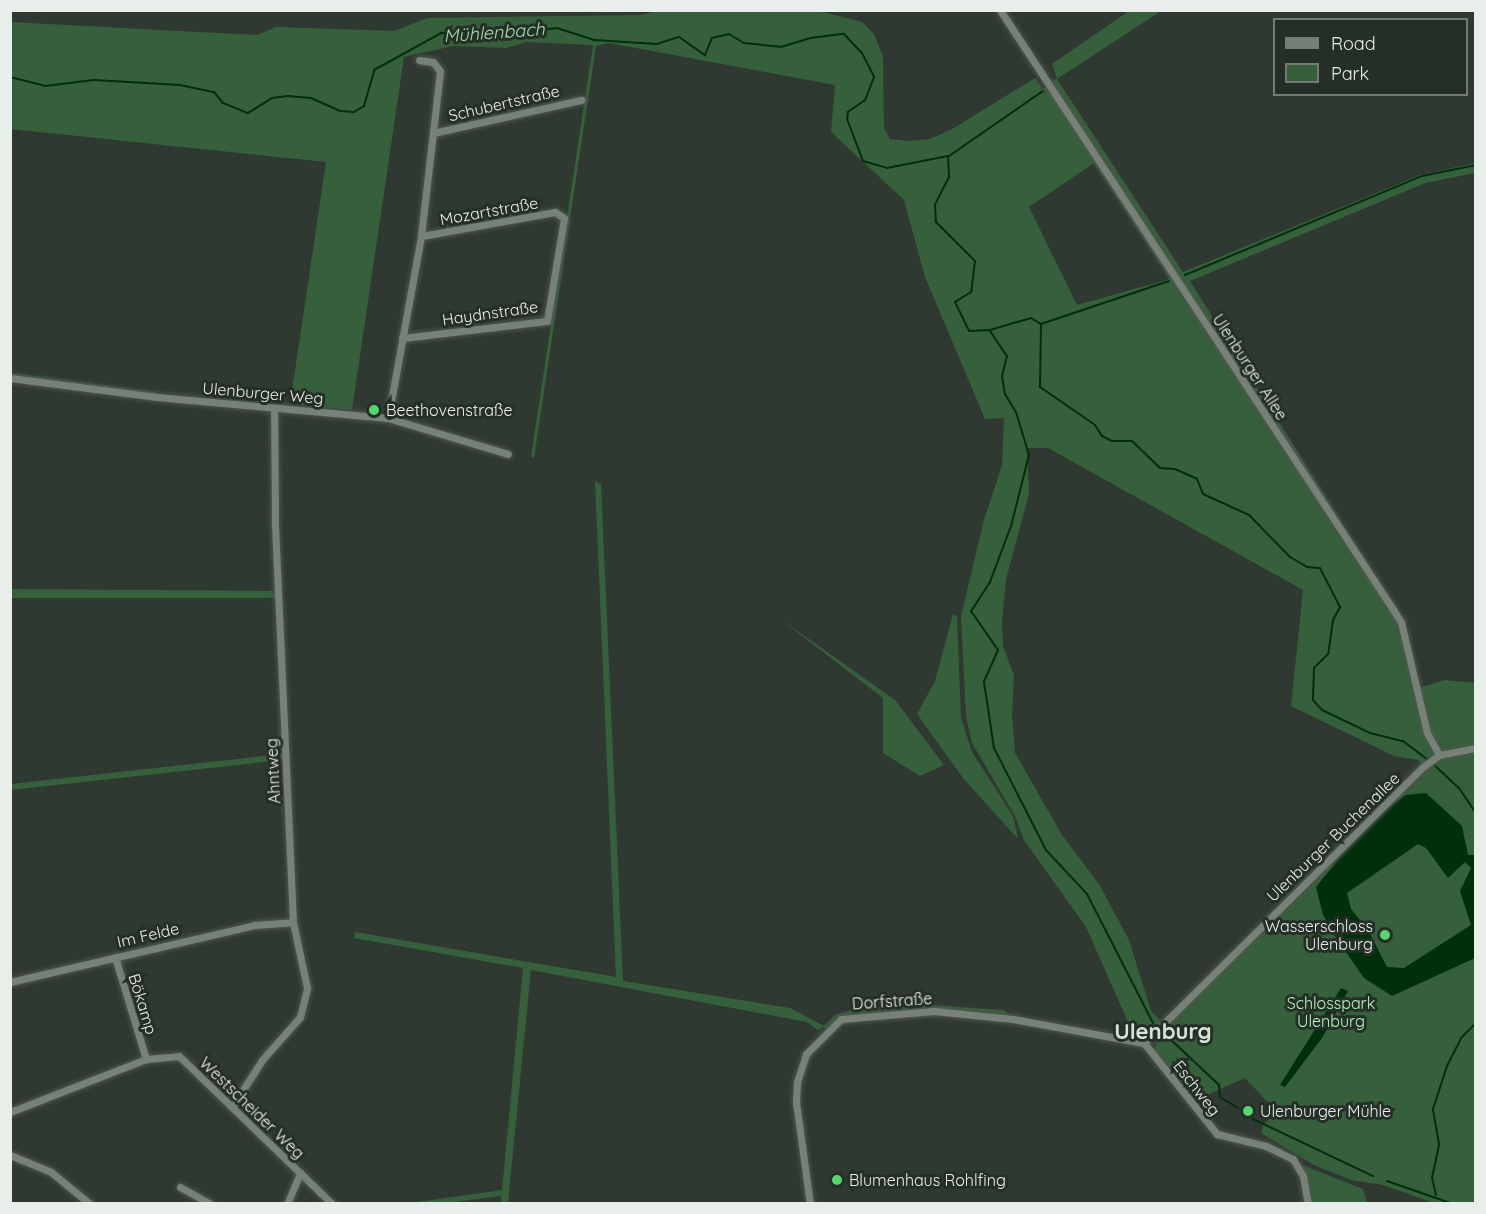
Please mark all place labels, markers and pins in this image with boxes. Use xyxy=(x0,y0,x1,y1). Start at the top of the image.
place label: Beethovenstraße xyxy=(386,400,513,420)
marker: Beethovenstraße xyxy=(367,403,381,417)
place label: Wasserschloss Ulenburg xyxy=(1265,916,1373,954)
marker: Wasserschloss Ulenburg xyxy=(1378,928,1392,942)
place label: Ulenburger Mühle xyxy=(1260,1101,1391,1121)
marker: Ulenburger Mühle xyxy=(1241,1104,1255,1118)
place label: Blumenhaus Rohlfing xyxy=(849,1170,1006,1190)
marker: Blumenhaus Rohlfing xyxy=(830,1173,844,1187)

